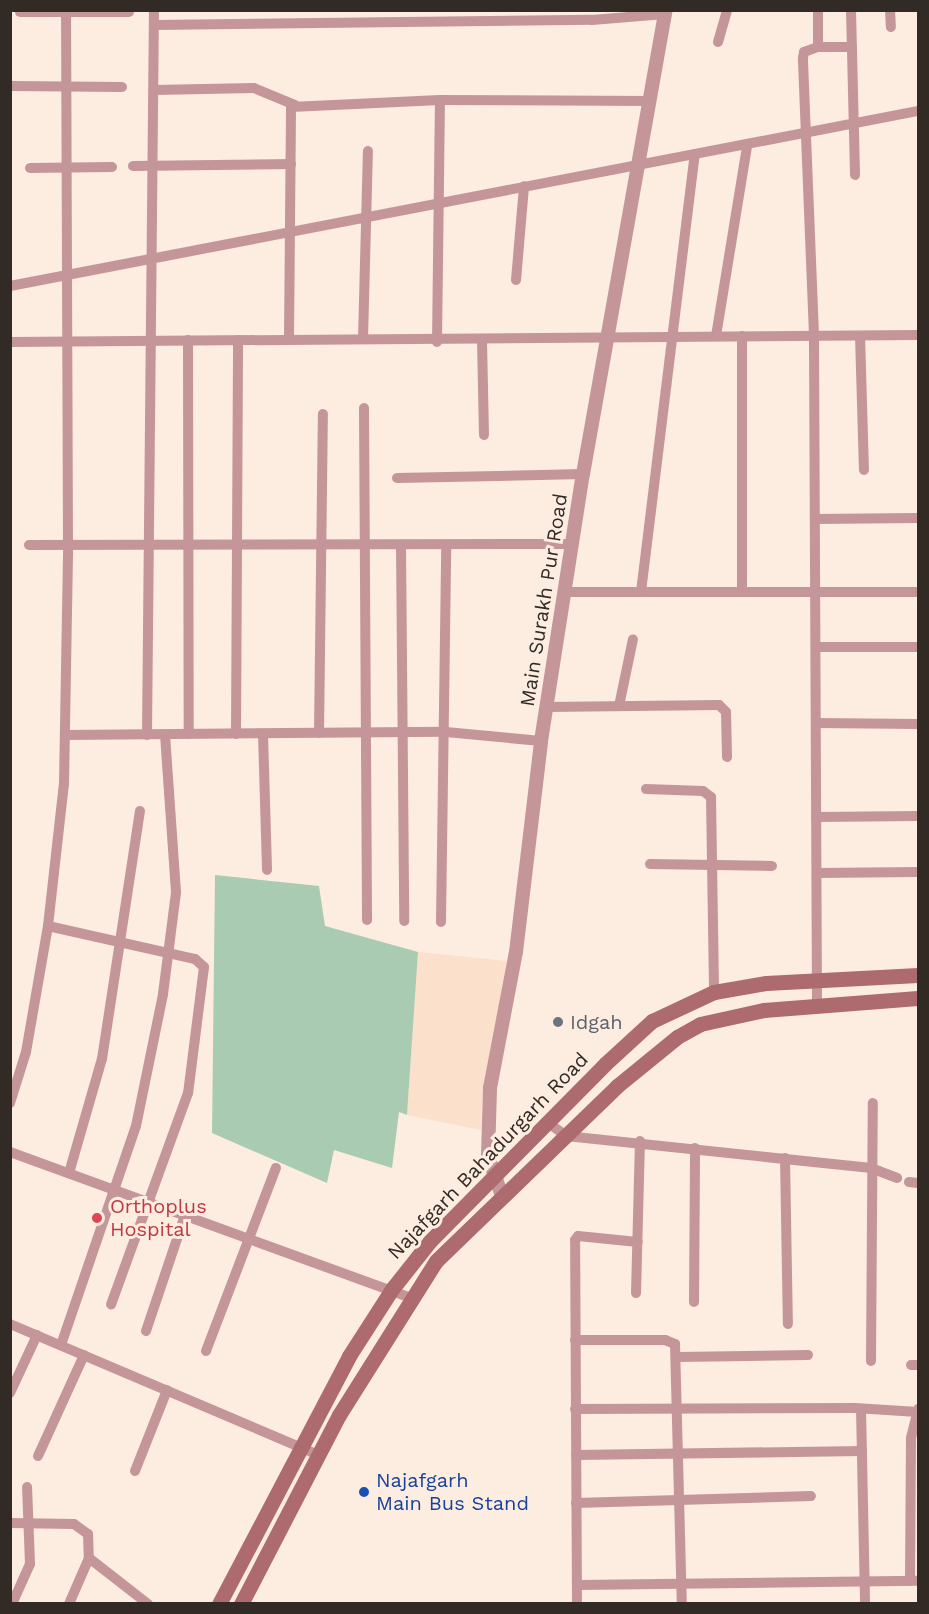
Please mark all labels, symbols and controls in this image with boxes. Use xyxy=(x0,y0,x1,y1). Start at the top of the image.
street label: Main Surakh Pur Road xyxy=(515,491,573,709)
place label: Idgah xyxy=(570,1010,623,1034)
marker: Idgah xyxy=(551,1015,565,1029)
street label: Najafgarh Bahadurgarh Road xyxy=(383,1048,593,1264)
place label: Orthoplus Hospital xyxy=(110,1194,207,1241)
marker: Orthoplus Hospital xyxy=(88,1209,106,1227)
place label: Najafgarh Main Bus Stand xyxy=(376,1468,529,1515)
marker: Najafgarh Main Bus Stand xyxy=(357,1485,371,1499)

